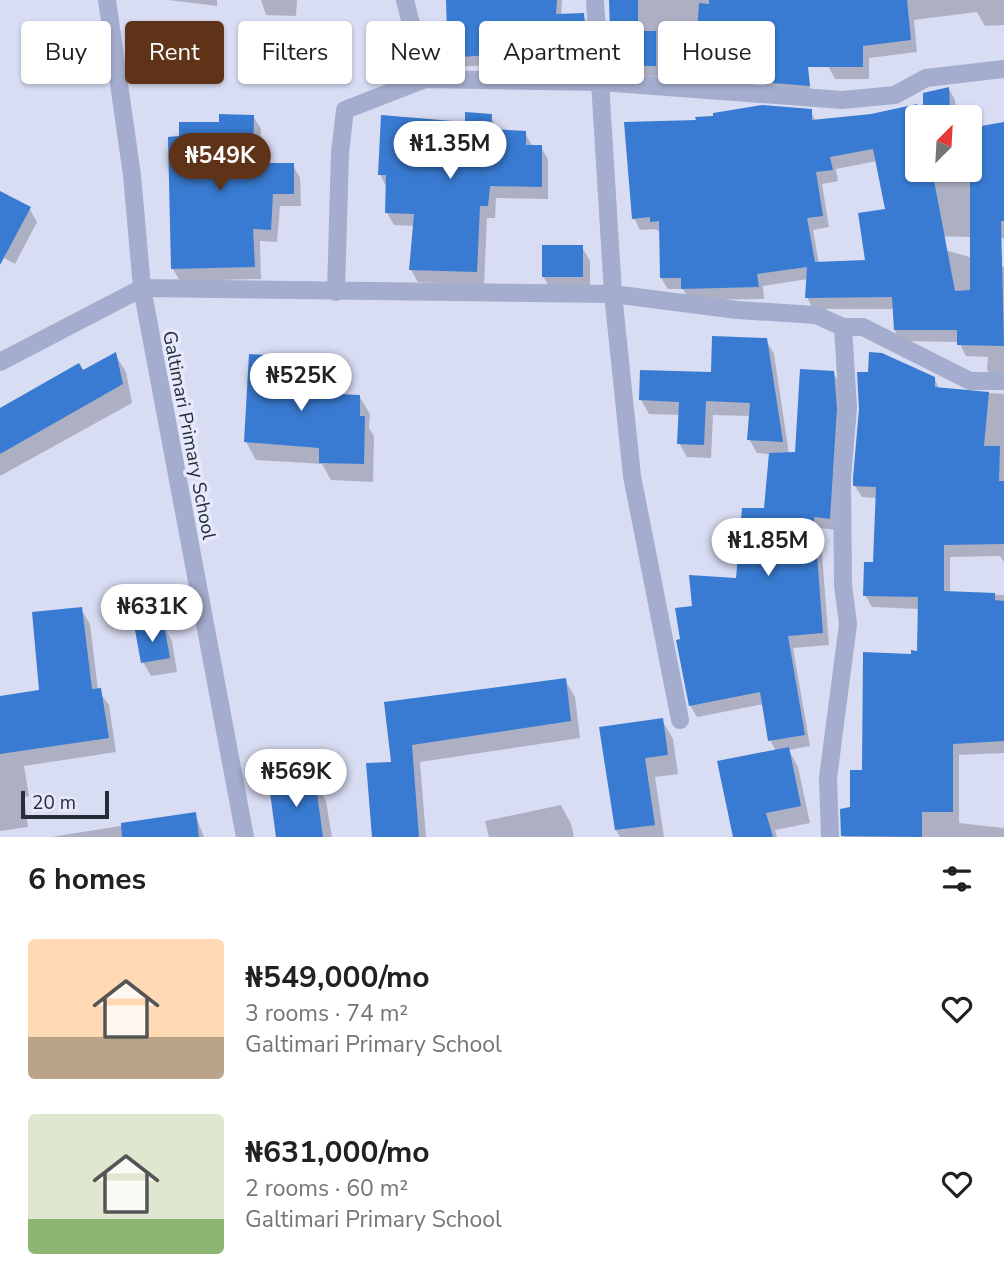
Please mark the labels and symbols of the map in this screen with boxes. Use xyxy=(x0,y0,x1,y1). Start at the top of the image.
north arrow xyxy=(905,105,982,182)
pin: ₦1.35M xyxy=(393,122,507,181)
pin: ₦549K xyxy=(171,134,269,193)
street label: Galtimari Primary School xyxy=(156,329,222,542)
pin: ₦525K xyxy=(252,354,350,413)
pin: ₦1.85M xyxy=(711,518,825,578)
pin: ₦631K xyxy=(103,584,201,644)
pin: ₦569K xyxy=(247,750,345,809)
scale bar xyxy=(21,788,108,820)

